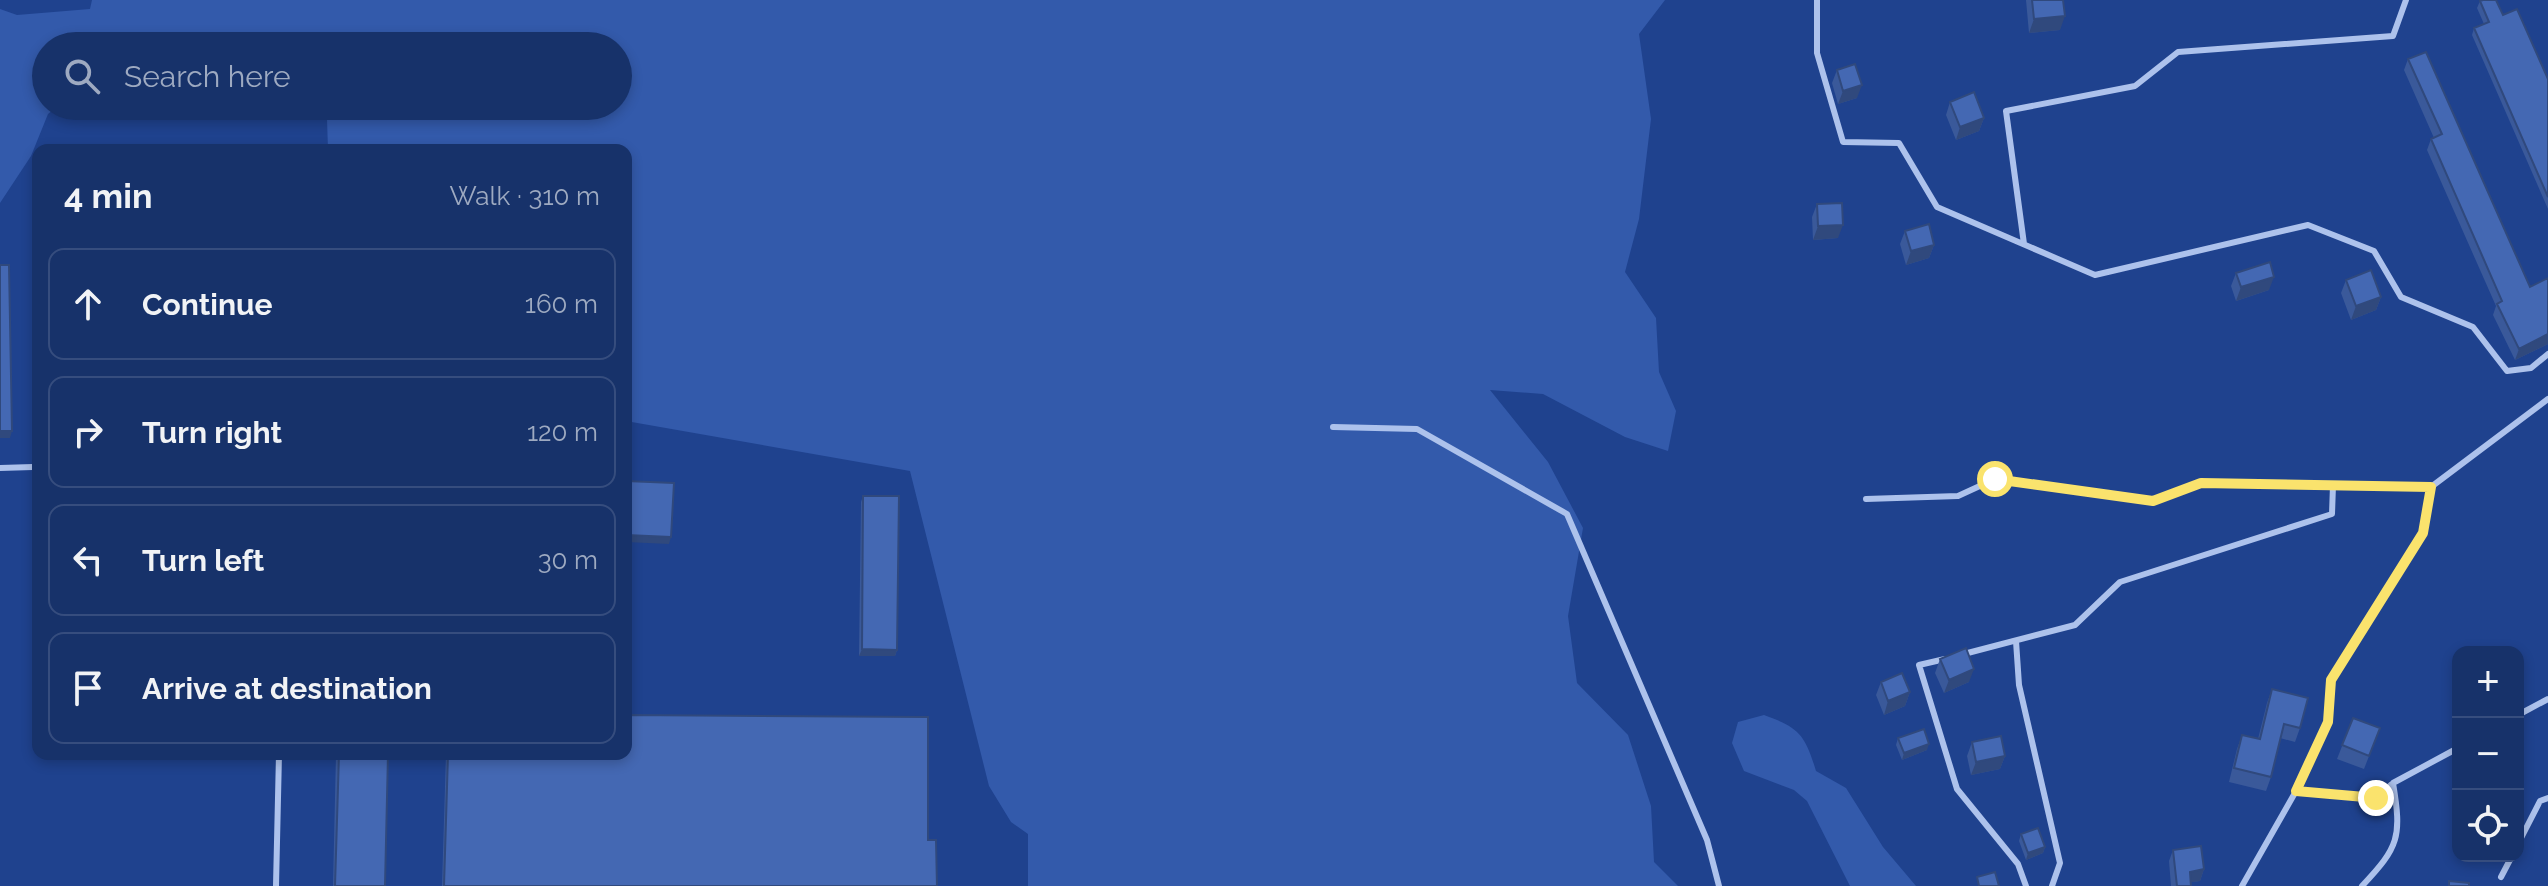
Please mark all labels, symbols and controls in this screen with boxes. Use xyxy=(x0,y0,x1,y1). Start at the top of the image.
search box xyxy=(32,32,632,120)
icon: search xyxy=(60,54,104,98)
text: Search here xyxy=(124,59,291,94)
text: 4 min xyxy=(64,176,152,216)
text: Walk · 310 m xyxy=(450,181,600,211)
icon: ahead xyxy=(66,282,110,326)
text: Continue xyxy=(142,287,273,322)
text: 160 m xyxy=(525,289,598,319)
icon: right xyxy=(66,410,110,454)
text: Turn right xyxy=(142,415,282,450)
text: 120 m xyxy=(527,417,598,447)
route start xyxy=(1977,461,2013,497)
icon: left xyxy=(66,538,110,582)
text: Turn left xyxy=(142,543,264,578)
text: 30 m xyxy=(538,545,598,575)
map controls xyxy=(2452,646,2524,862)
button: + xyxy=(2452,646,2524,718)
icon: arrive xyxy=(66,666,110,710)
text: Arrive at destination xyxy=(142,671,432,706)
button: − xyxy=(2452,718,2524,790)
route end xyxy=(2358,780,2394,816)
button: locate xyxy=(2452,790,2524,862)

